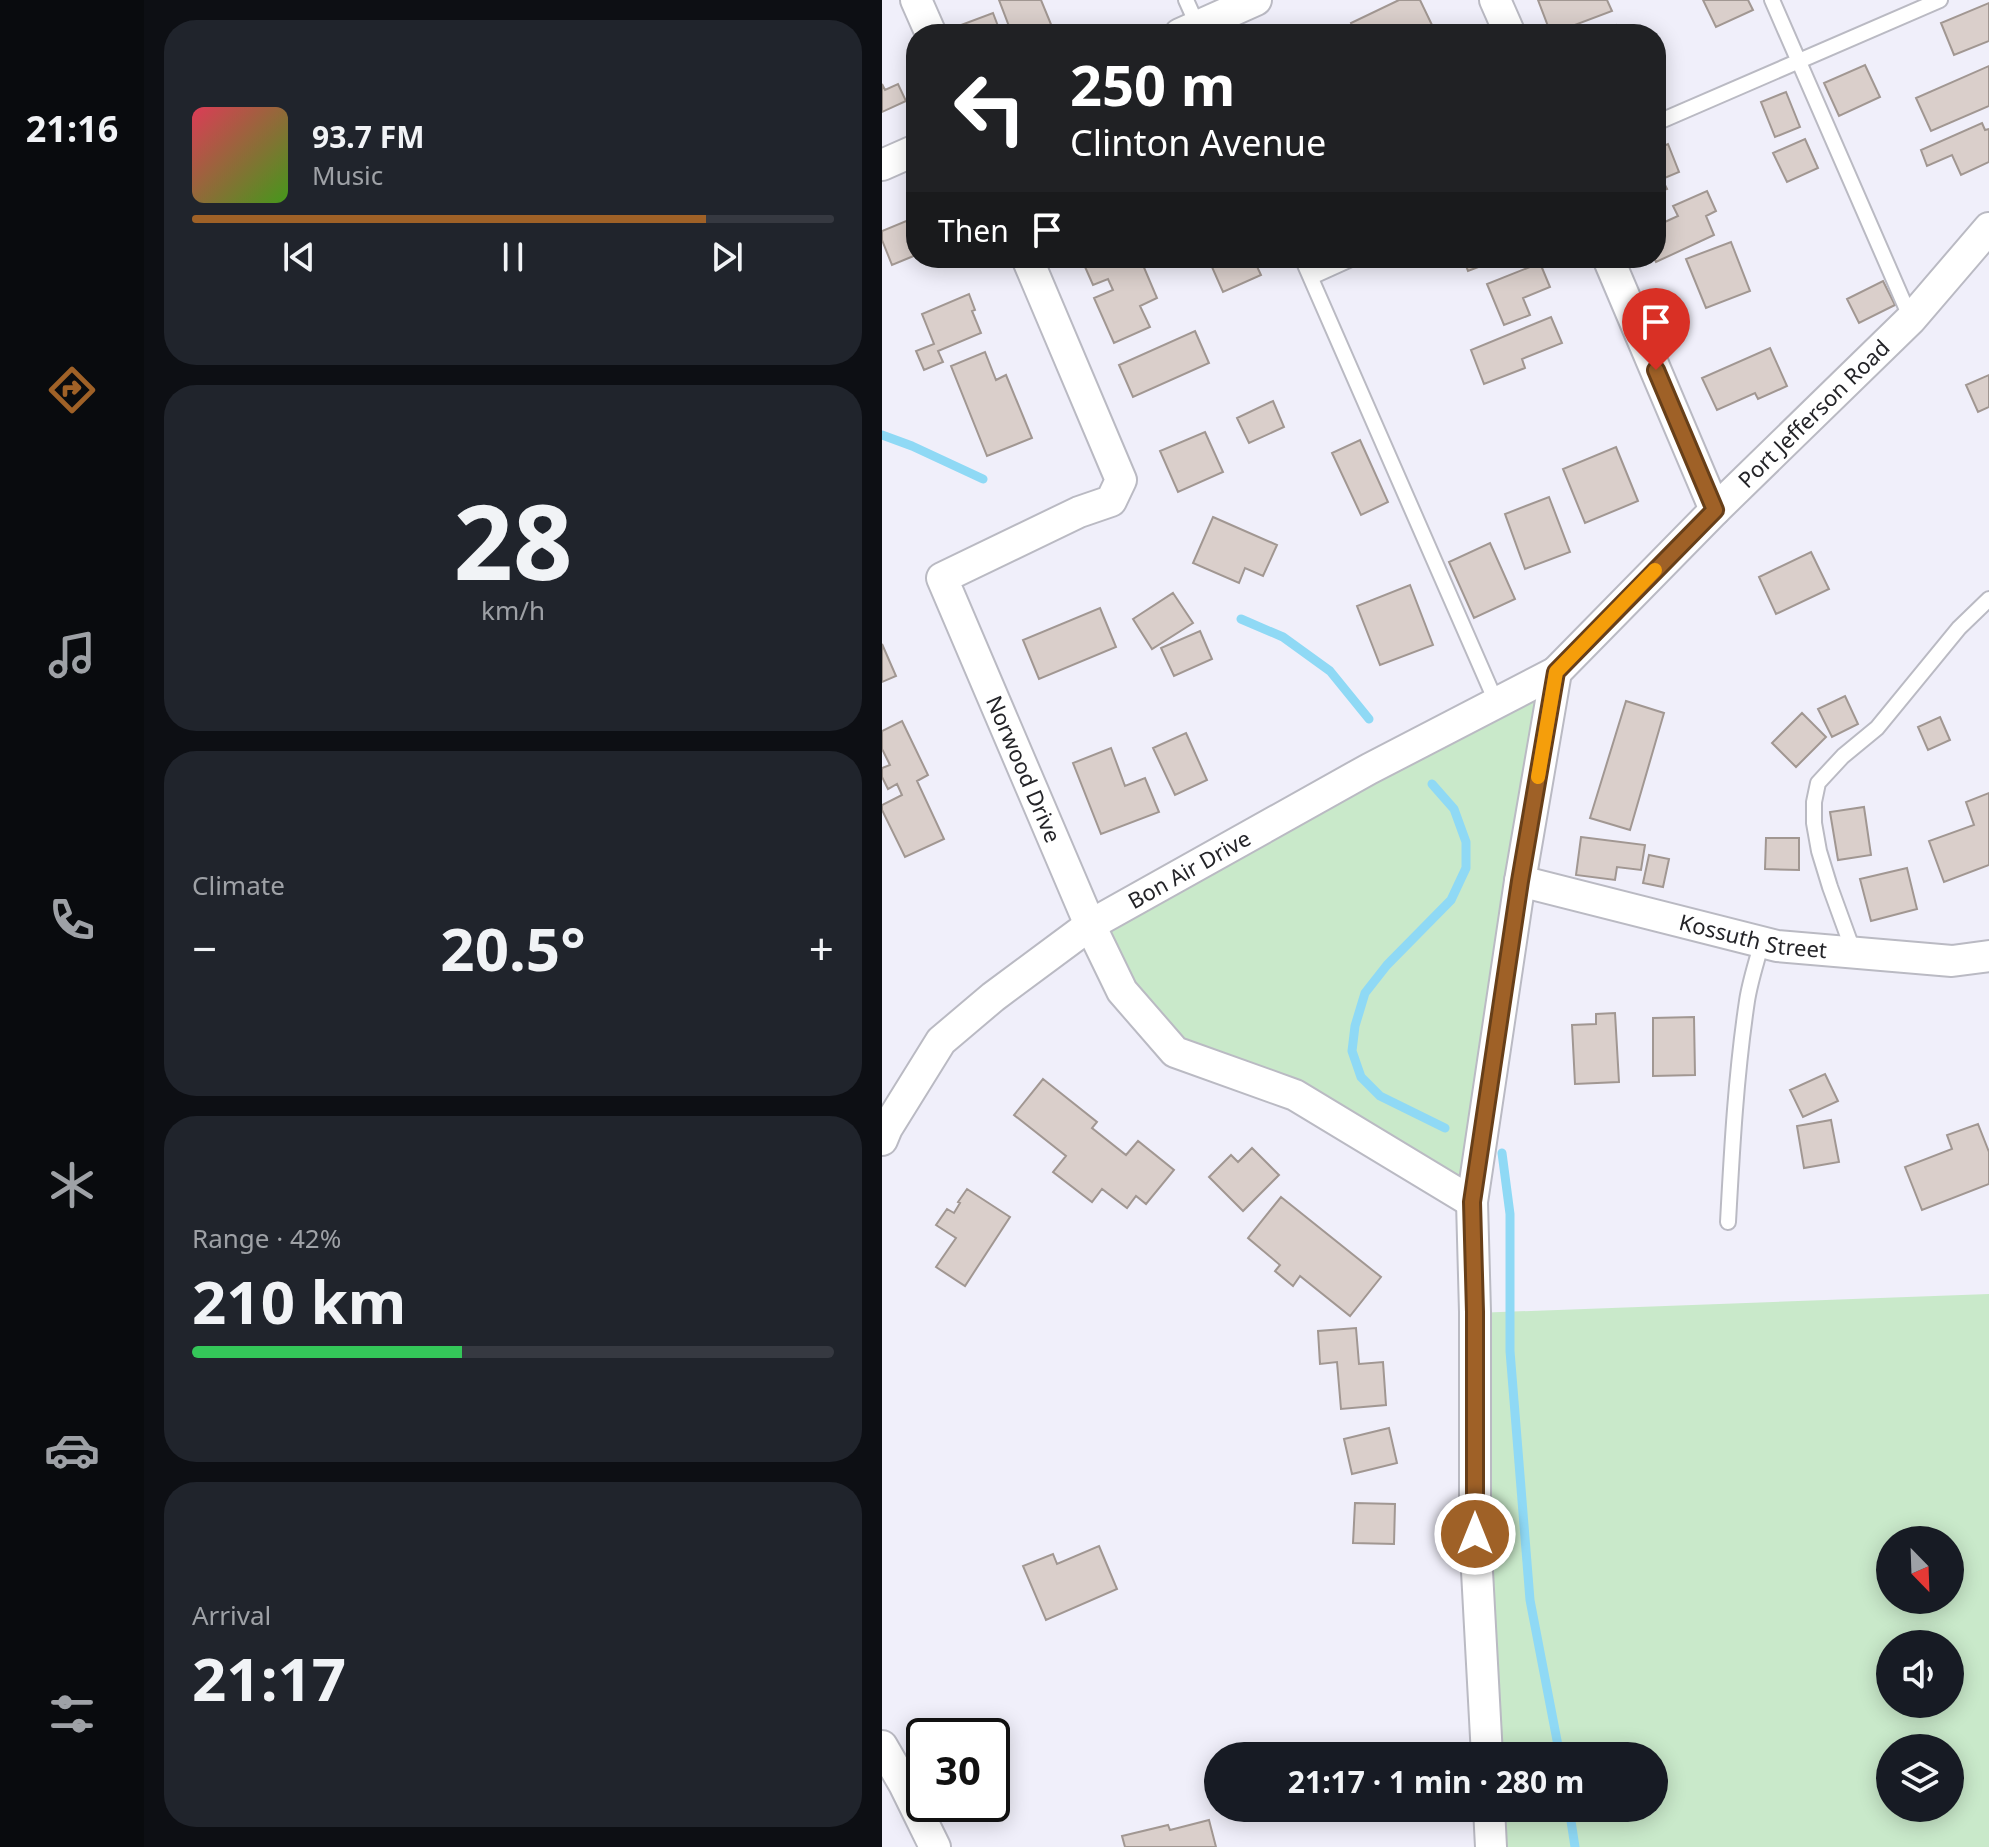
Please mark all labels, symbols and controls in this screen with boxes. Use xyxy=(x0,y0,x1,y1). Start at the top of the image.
text: 250 m xyxy=(1070,46,1235,122)
icon: left xyxy=(938,56,1042,160)
text: 21:16 xyxy=(26,104,118,153)
text: 93.7 FM xyxy=(312,116,424,157)
text: Clinton Avenue xyxy=(1070,118,1326,167)
text: Music xyxy=(312,157,383,193)
icon: arrive xyxy=(1025,208,1069,252)
text: Then xyxy=(938,210,1009,251)
icon: previous xyxy=(277,235,321,279)
icon: pause xyxy=(491,235,535,279)
icon: next xyxy=(705,235,749,279)
pin xyxy=(1622,288,1690,370)
icon: arrive xyxy=(1634,300,1678,344)
street label: Port Jefferson Road xyxy=(1731,332,1895,494)
icon: directions xyxy=(44,362,100,418)
text: 28 xyxy=(454,469,572,610)
text: km/h xyxy=(481,592,545,628)
icon: music xyxy=(44,627,100,683)
street label: Norwood Drive xyxy=(980,691,1069,847)
street label: Bon Air Drive xyxy=(1122,822,1255,915)
text: Climate xyxy=(192,867,285,903)
icon: phone xyxy=(44,892,100,948)
street label: Kossuth Street xyxy=(1676,906,1828,964)
text: 20.5° xyxy=(440,907,586,989)
text: − xyxy=(192,918,217,978)
text: + xyxy=(809,918,834,978)
icon: climate xyxy=(44,1157,100,1213)
text: Range · 42% xyxy=(192,1220,341,1256)
text: 210 km xyxy=(192,1260,406,1342)
icon: car xyxy=(44,1422,100,1478)
position arrow xyxy=(1433,1492,1517,1576)
north arrow xyxy=(1876,1526,1964,1614)
map controls xyxy=(1876,1526,1964,1822)
text: Arrival xyxy=(192,1597,271,1633)
button: sound xyxy=(1876,1630,1964,1718)
text: 21:17 xyxy=(192,1637,346,1719)
icon: filters xyxy=(44,1686,100,1742)
speed limit sign: 30 xyxy=(906,1718,1010,1822)
button: layers xyxy=(1876,1734,1964,1822)
text: 21:17 · 1 min · 280 m xyxy=(1288,1761,1584,1802)

